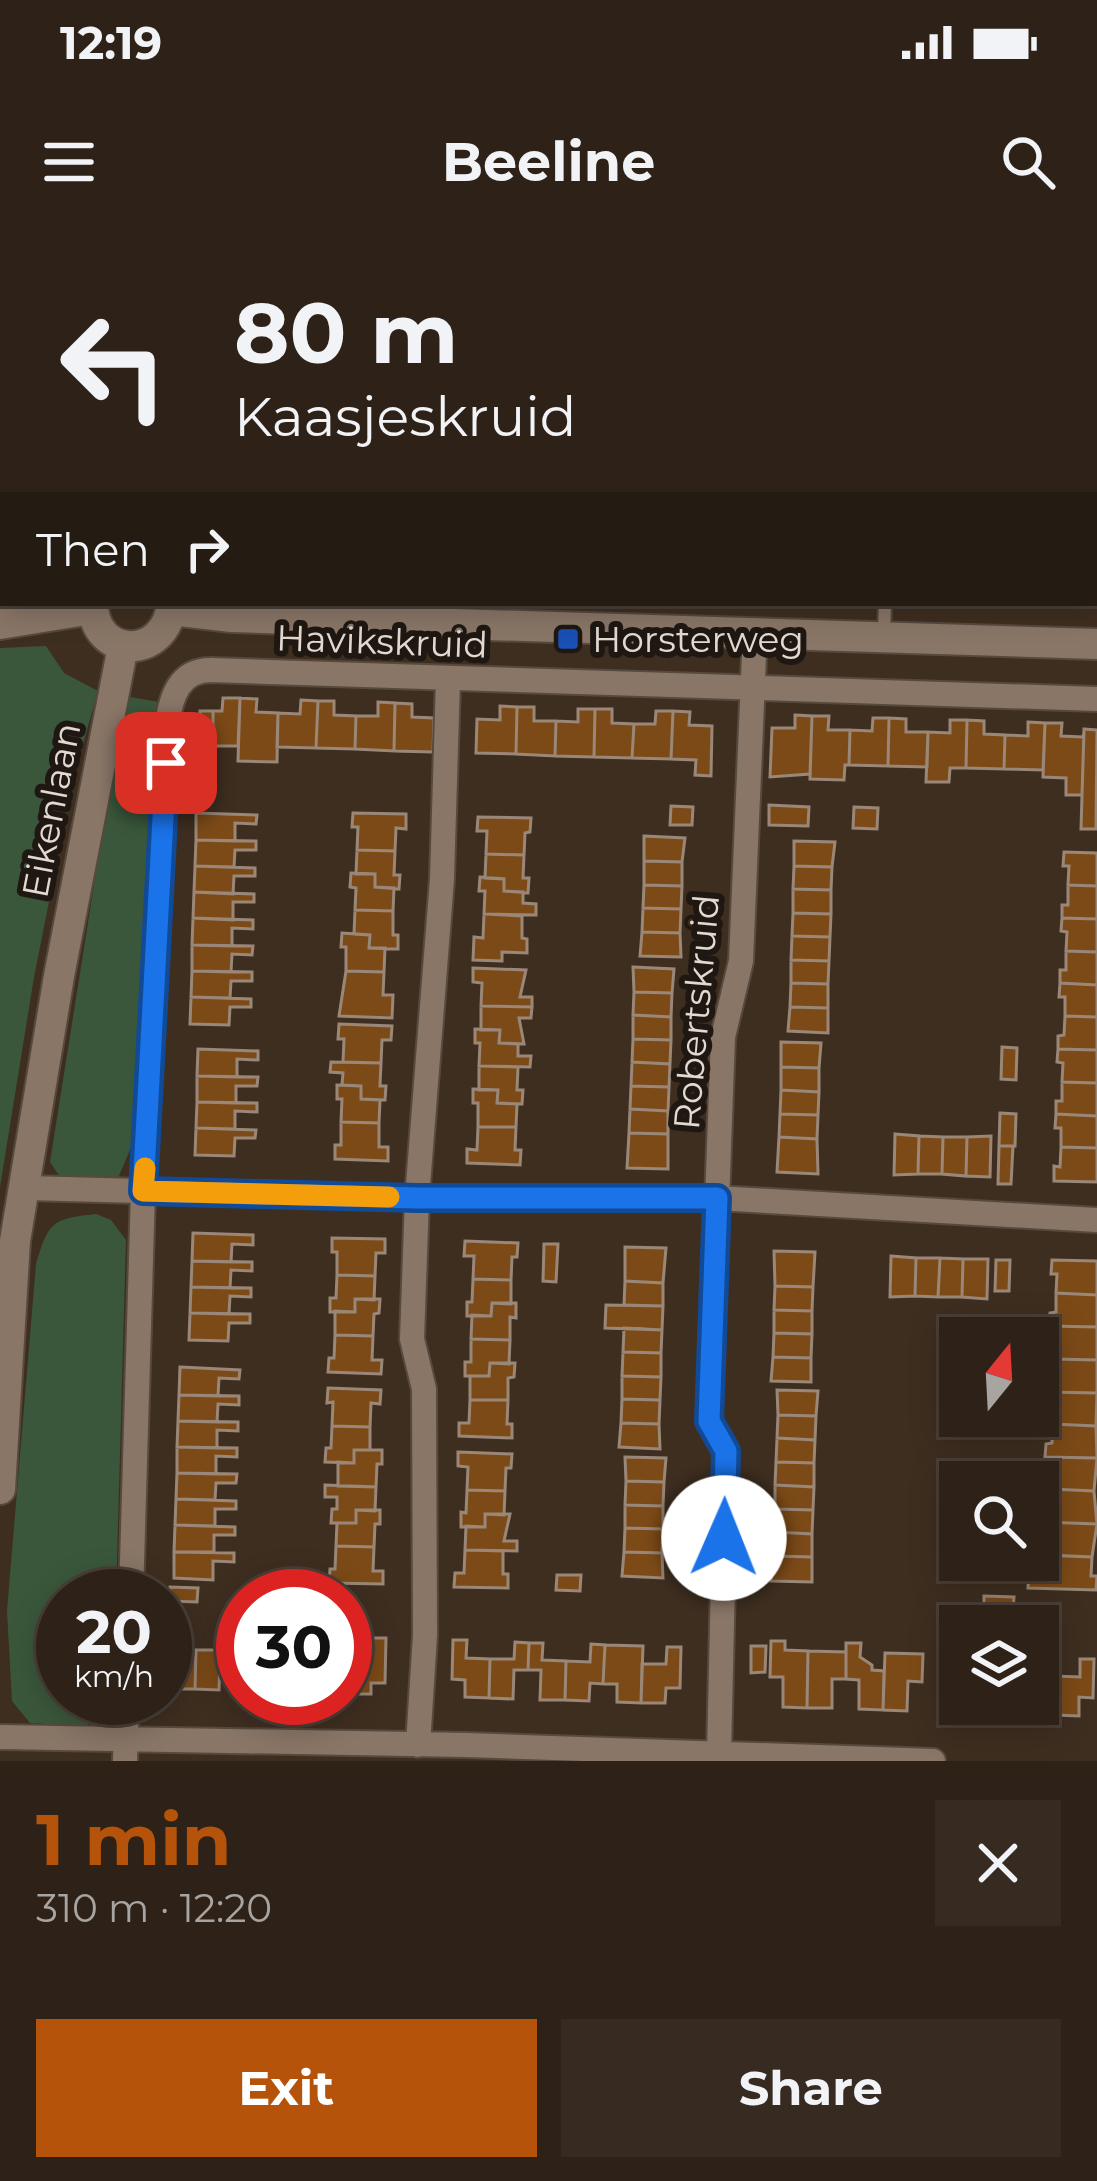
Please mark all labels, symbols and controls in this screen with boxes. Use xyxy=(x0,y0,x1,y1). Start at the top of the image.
text: 12:19 xyxy=(60,15,162,70)
icon: menu xyxy=(36,129,102,195)
text: Beeline xyxy=(442,129,655,195)
icon: search xyxy=(995,129,1061,195)
text: 80 m xyxy=(234,282,458,384)
icon: left xyxy=(36,288,192,444)
text: Kaasjeskruid xyxy=(234,384,576,450)
icon: right xyxy=(174,516,240,582)
text: Then xyxy=(36,522,150,577)
street label: Havikskruid xyxy=(275,615,489,667)
place label: Horsterweg xyxy=(592,617,804,661)
marker: Horsterweg xyxy=(555,626,581,652)
pin xyxy=(115,712,217,814)
street label: Eikenlaan xyxy=(13,719,89,901)
icon: arrive xyxy=(133,730,199,796)
street label: Robertskruid xyxy=(664,893,728,1131)
north arrow xyxy=(939,1317,1059,1437)
map controls xyxy=(939,1317,1059,1725)
button: search xyxy=(939,1461,1059,1581)
position arrow xyxy=(661,1475,787,1601)
speed limit sign: 30 xyxy=(216,1569,372,1725)
text: 20 xyxy=(76,1595,152,1668)
button: layers xyxy=(939,1605,1059,1725)
text: km/h xyxy=(74,1658,154,1695)
text: 1 min xyxy=(36,1795,232,1883)
button: close xyxy=(935,1800,1061,1926)
text: 310 m · 12:20 xyxy=(36,1884,272,1932)
button: Exit xyxy=(36,2019,537,2157)
button: Share xyxy=(561,2019,1061,2157)

